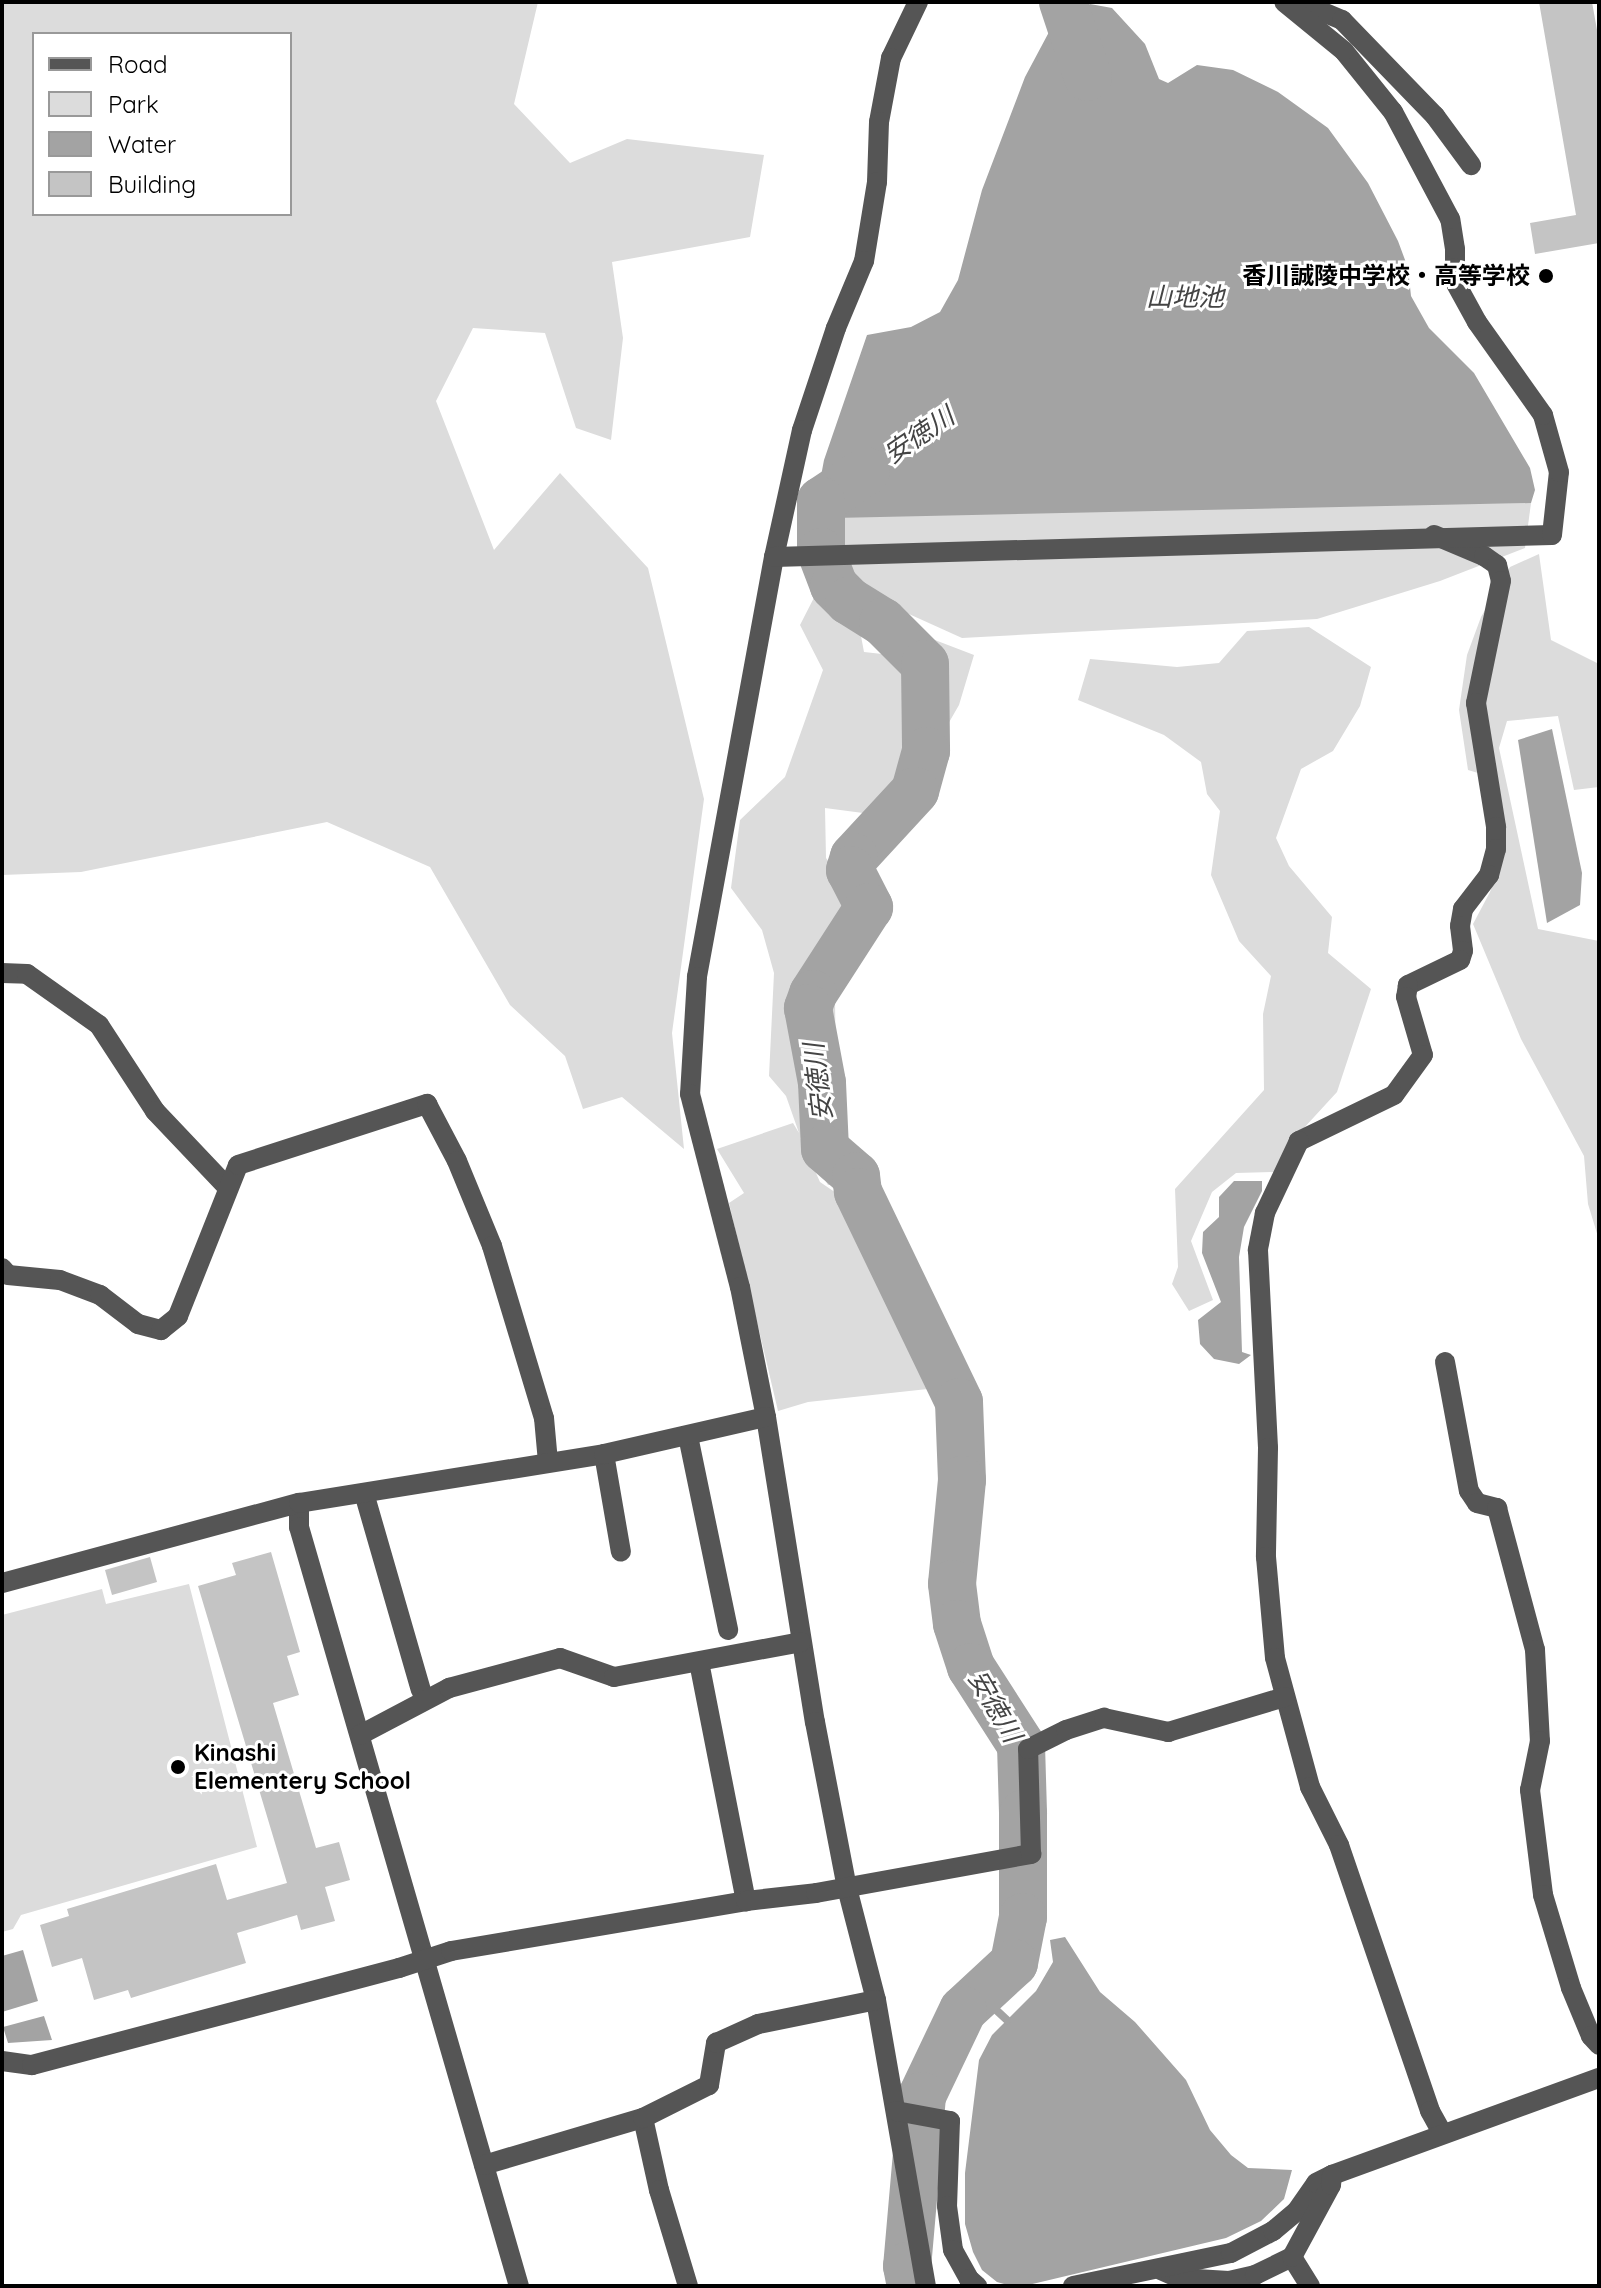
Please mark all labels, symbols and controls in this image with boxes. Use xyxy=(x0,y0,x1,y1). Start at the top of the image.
legend xyxy=(32,32,292,216)
text: Road xyxy=(108,49,168,79)
text: Park xyxy=(108,89,159,119)
text: Water xyxy=(108,129,176,159)
text: Building xyxy=(108,169,196,199)
place label: 香川誠陵中学校・高等学校 xyxy=(1242,262,1530,290)
marker: 香川誠陵中学校・高等学校 xyxy=(1537,267,1555,285)
water label: 山地池 xyxy=(1146,281,1224,313)
water label: 安徳川 xyxy=(878,400,960,470)
water label: 安徳川 xyxy=(798,1041,838,1123)
water label: 安徳川 xyxy=(962,1664,1028,1748)
place label: Kinashi Elementery School xyxy=(194,1739,411,1795)
marker: Kinashi Elementery School xyxy=(169,1758,187,1776)

